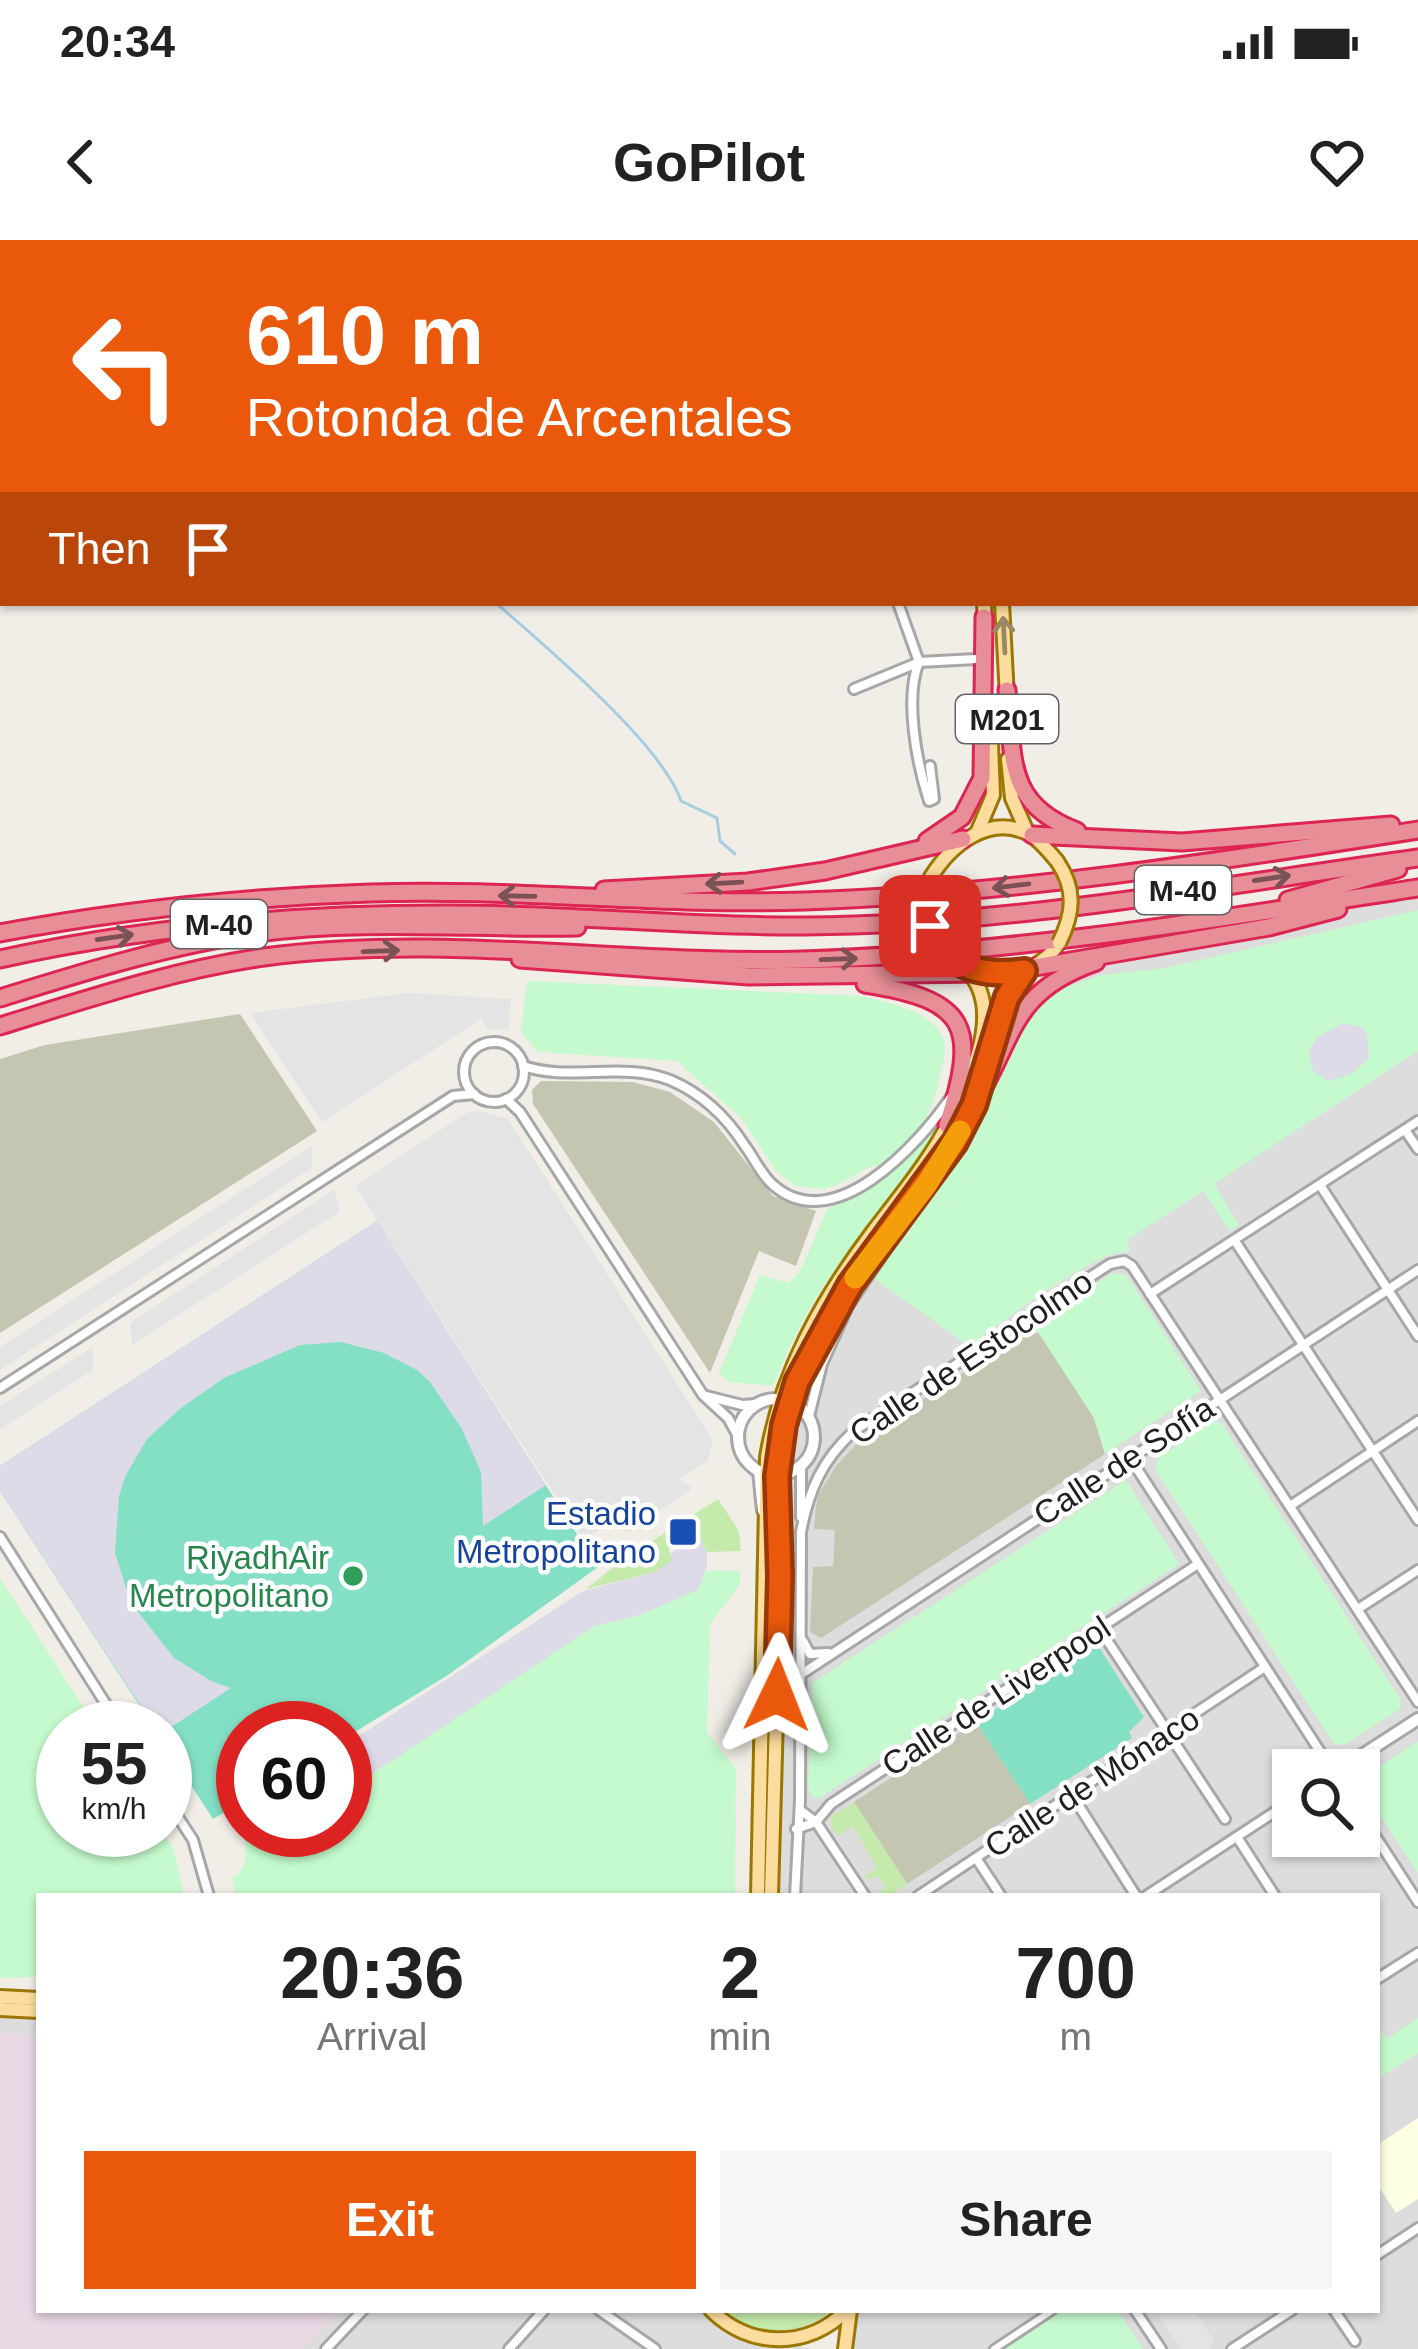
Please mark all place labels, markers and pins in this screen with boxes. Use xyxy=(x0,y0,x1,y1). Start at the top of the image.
pin xyxy=(879,875,981,977)
place label: Estadio Metropolitano xyxy=(456,1495,656,1570)
marker: Estadio Metropolitano xyxy=(667,1516,699,1548)
place label: RiyadhAir Metropolitano xyxy=(129,1539,329,1614)
marker: RiyadhAir Metropolitano xyxy=(340,1563,366,1589)

